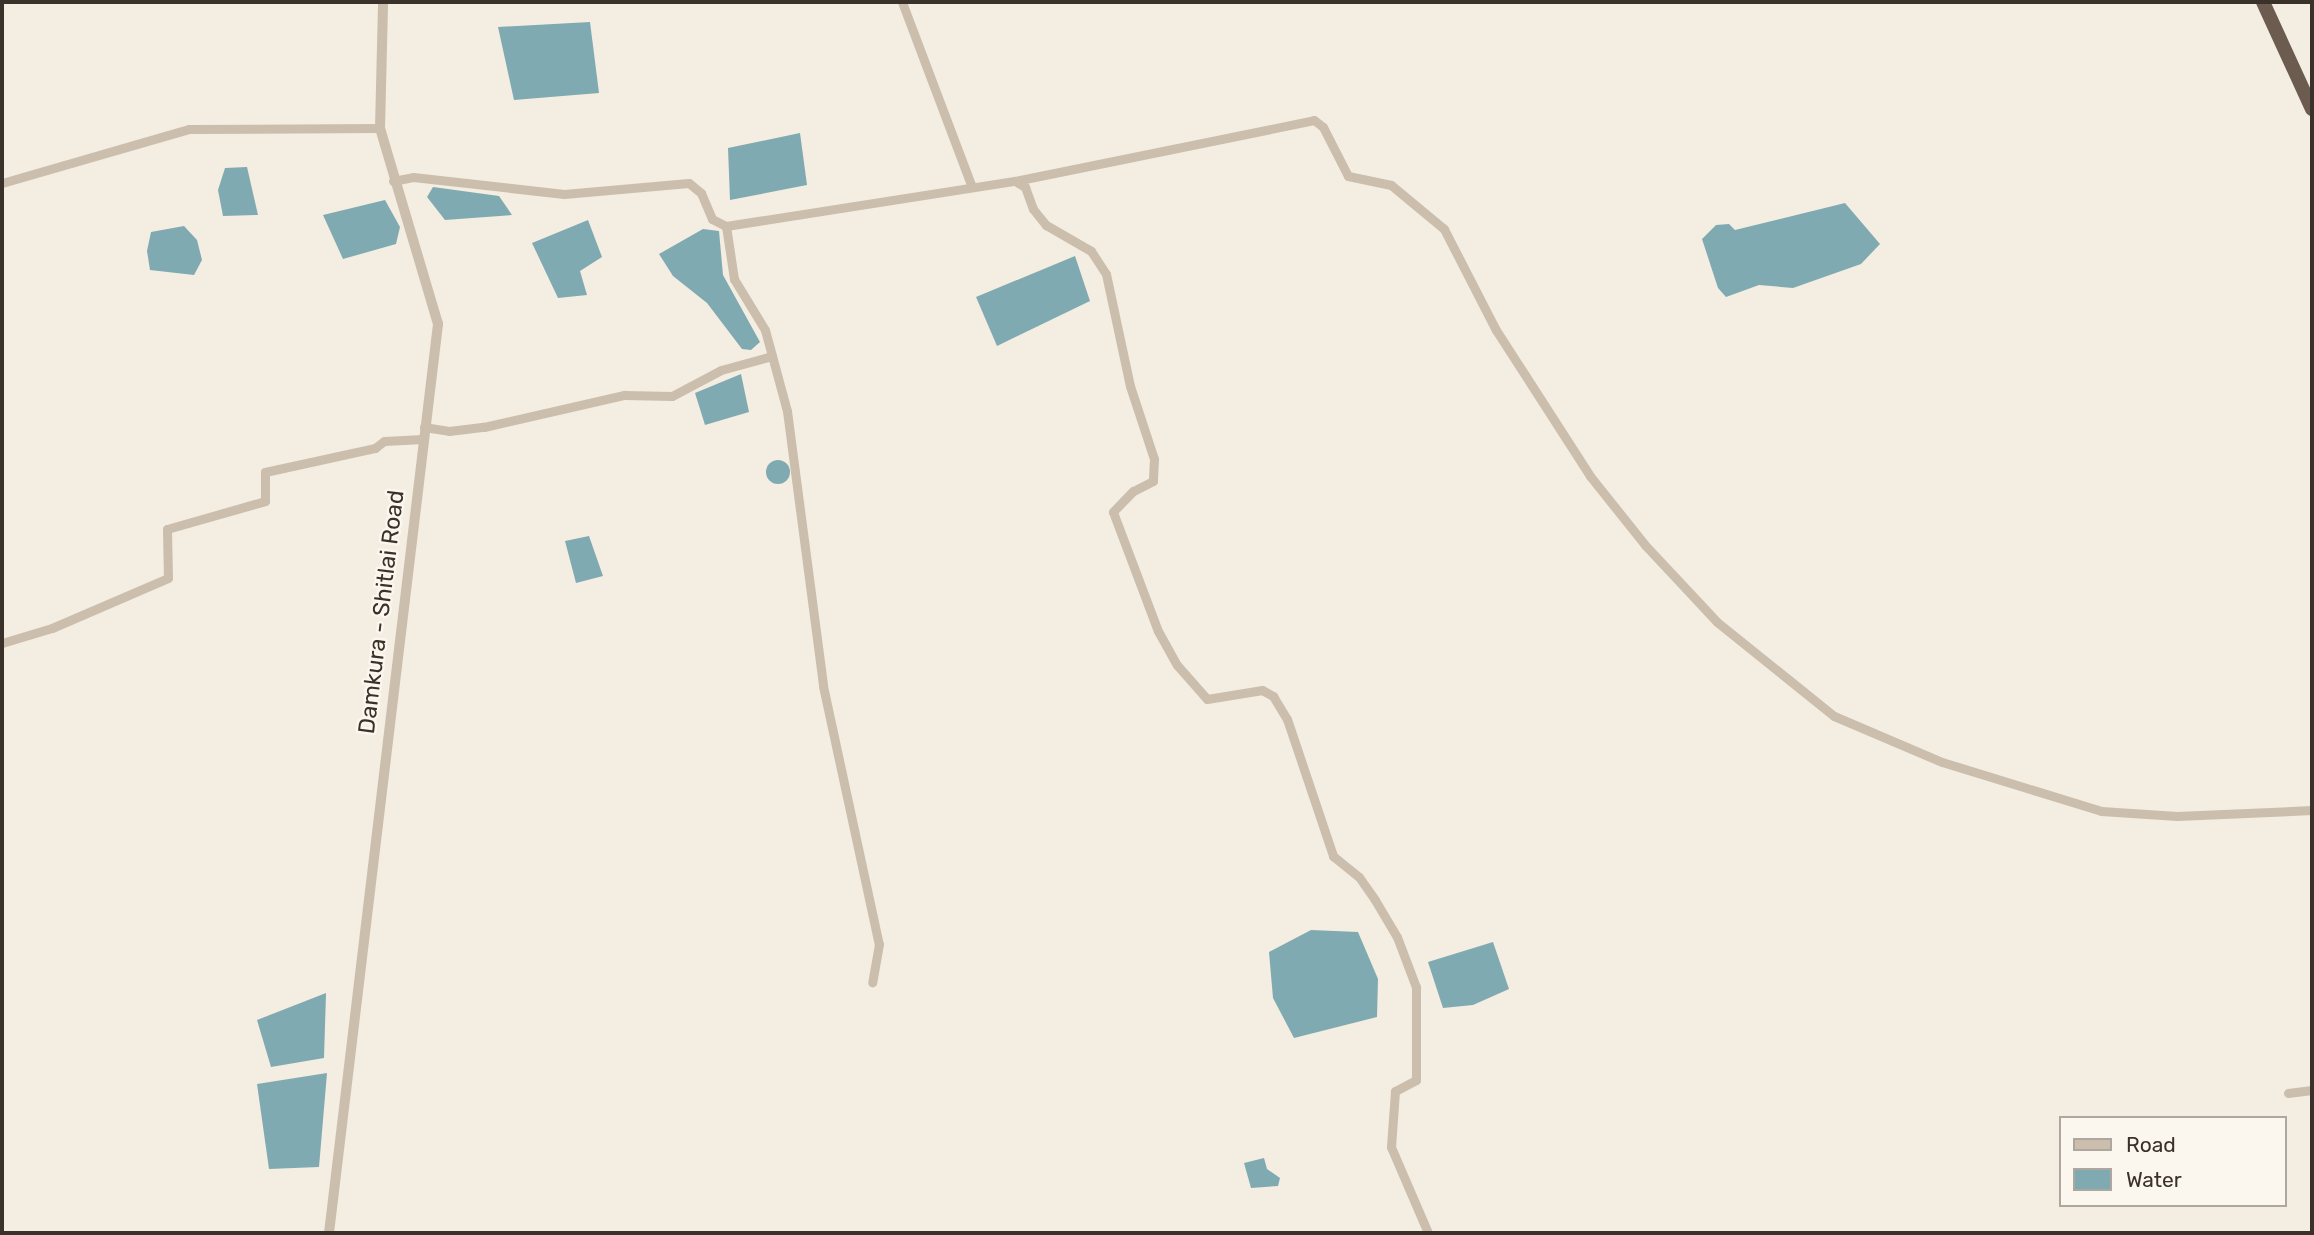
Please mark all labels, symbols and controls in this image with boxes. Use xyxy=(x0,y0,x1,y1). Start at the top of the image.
street label: Damkura - Shitlai Road xyxy=(352,489,410,735)
legend xyxy=(2058,1116,2286,1207)
text: Road xyxy=(2126,1132,2176,1157)
text: Water xyxy=(2126,1167,2182,1192)

